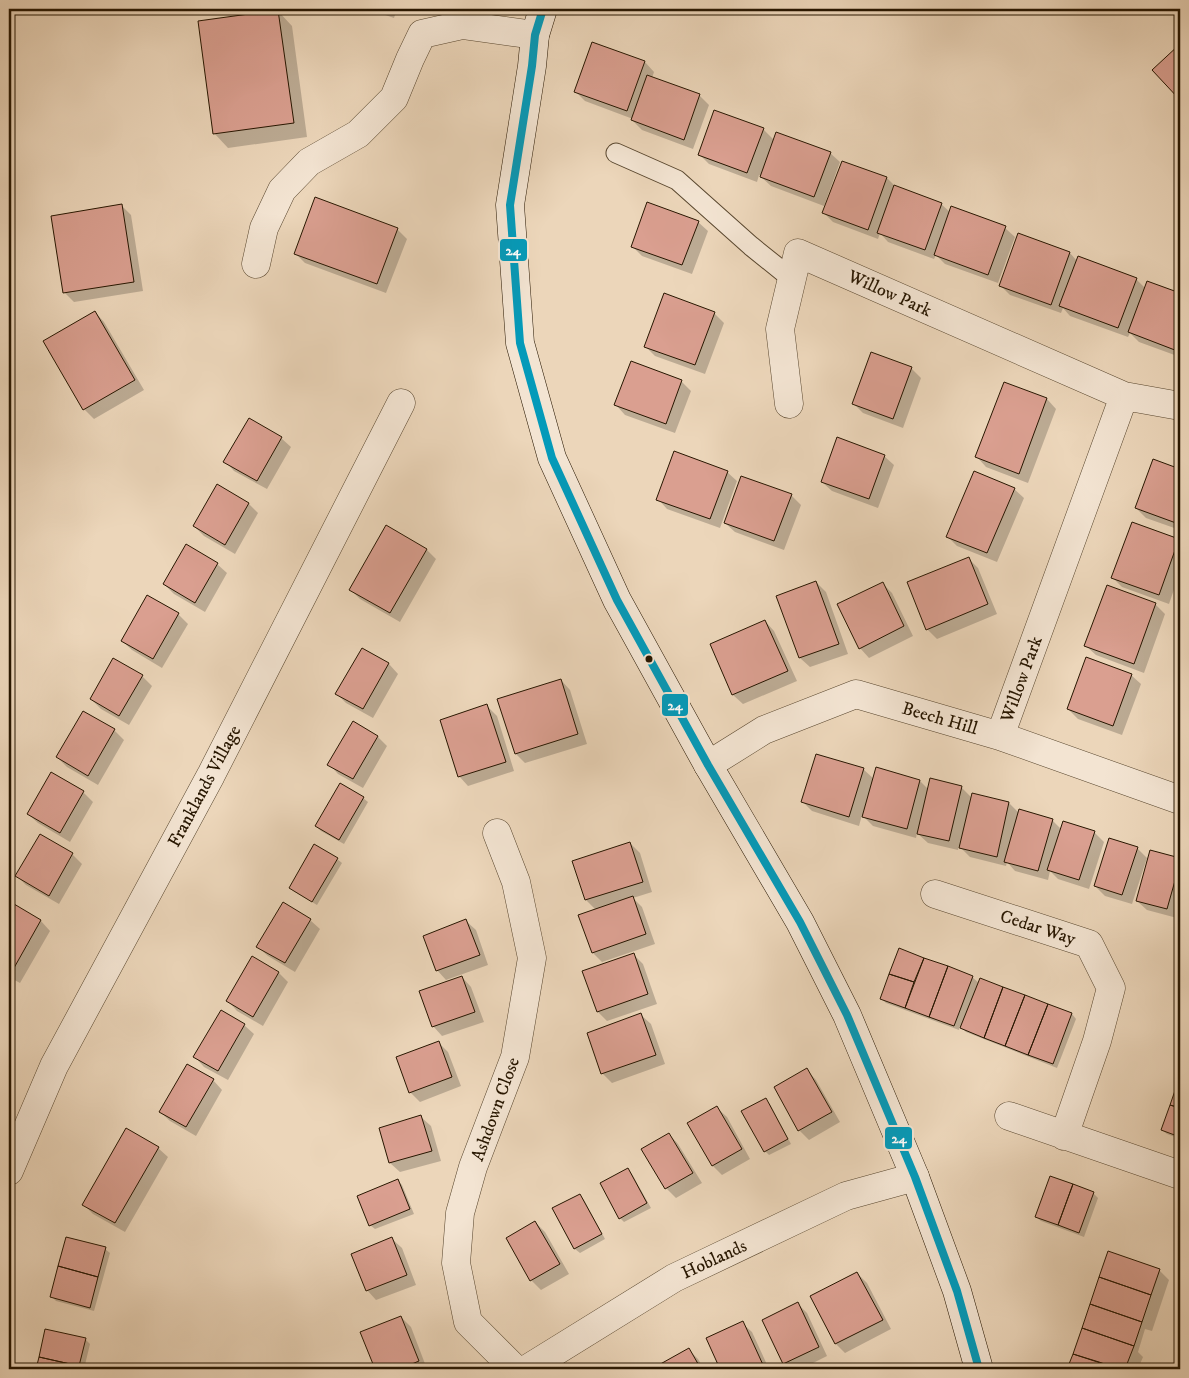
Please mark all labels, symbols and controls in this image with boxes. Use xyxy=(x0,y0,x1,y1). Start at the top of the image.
line badge: 24 xyxy=(499,238,528,262)
text: 24 xyxy=(506,242,521,260)
street label: Willow Park xyxy=(843,265,935,322)
street label: Willow Park xyxy=(996,633,1048,726)
unlabelled marker xyxy=(644,654,654,664)
line badge: 24 xyxy=(661,693,689,717)
text: 24 xyxy=(668,697,683,715)
street label: Beech Hill xyxy=(899,698,981,740)
street label: Franklands Village xyxy=(164,722,246,851)
street label: Cedar Way xyxy=(997,905,1079,951)
street label: Ashdown Close xyxy=(467,1054,525,1164)
line badge: 24 xyxy=(884,1126,913,1150)
text: 24 xyxy=(892,1130,907,1148)
street label: Hoblands xyxy=(678,1235,750,1285)

